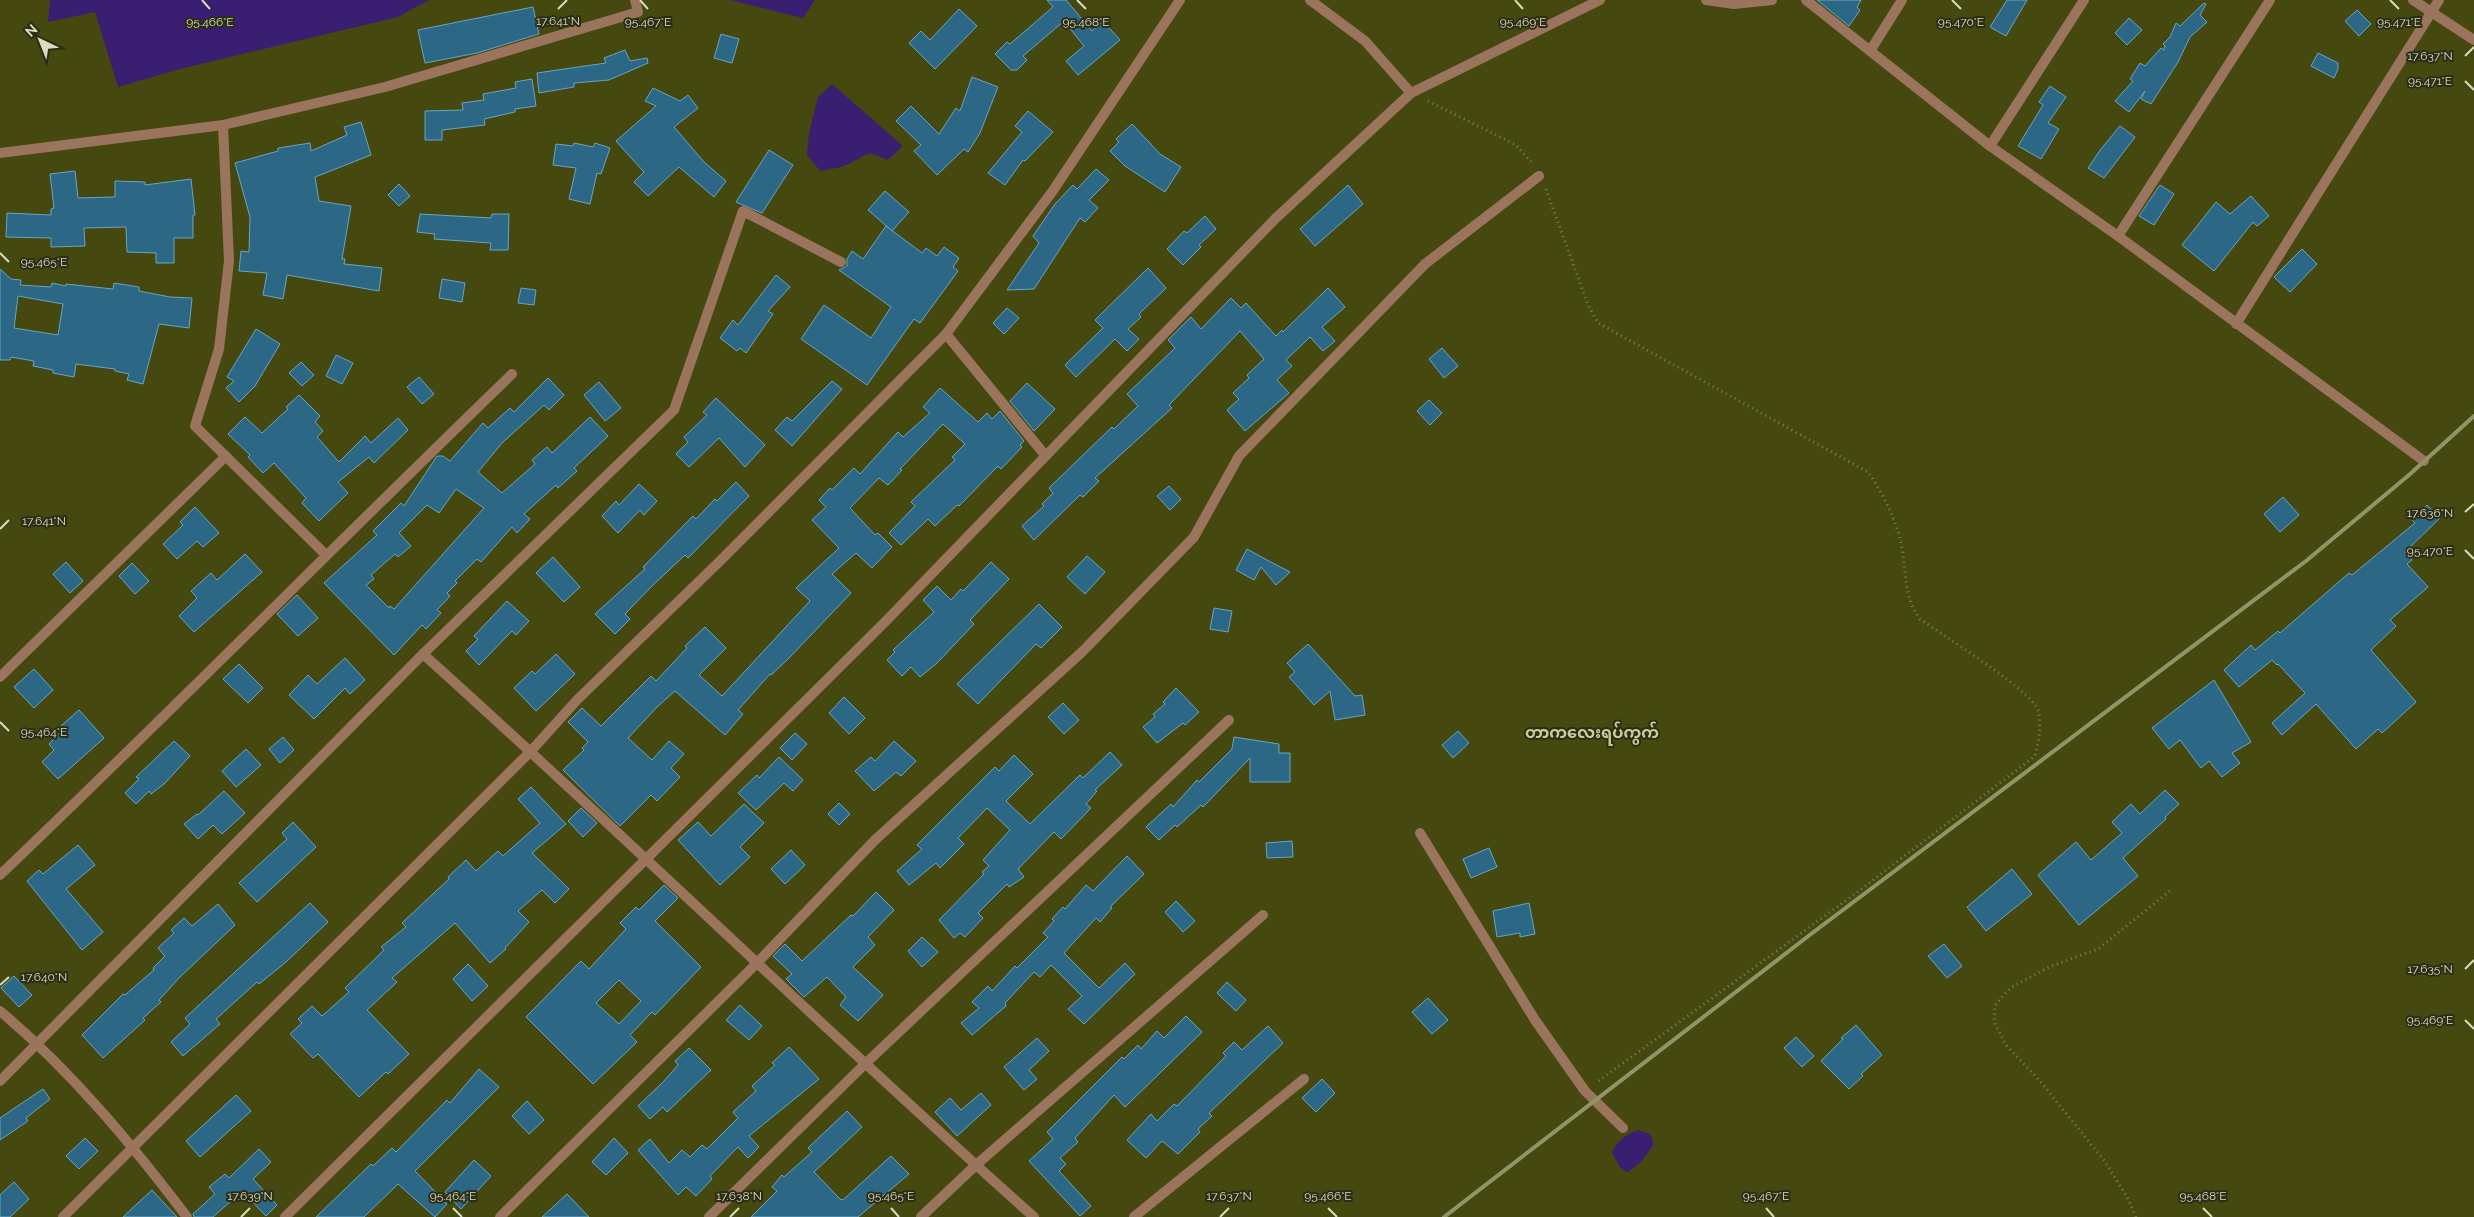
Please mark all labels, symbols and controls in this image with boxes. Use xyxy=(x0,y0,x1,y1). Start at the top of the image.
text: 17.641°N xyxy=(536,14,580,28)
north arrow xyxy=(15,15,65,65)
text: 95.466°E xyxy=(186,15,234,29)
text: 95.467°E xyxy=(625,15,671,29)
text: 95.468°E xyxy=(1062,15,1110,29)
text: 95.469°E xyxy=(1500,15,1546,29)
text: 95.470°E xyxy=(1938,15,1984,29)
text: 95.471°E xyxy=(2377,15,2421,29)
text: N xyxy=(22,21,40,40)
text: 17.637°N xyxy=(2407,49,2453,63)
text: 95.471°E xyxy=(2408,74,2452,88)
text: 95.465°E xyxy=(21,255,67,269)
text: 17.636°N xyxy=(2407,506,2453,520)
text: 17.641°N xyxy=(22,514,66,528)
text: 95.470°E xyxy=(2407,544,2453,558)
district label: တာကလေးရပ်ကွက် xyxy=(1525,721,1659,746)
text: 95.464°E xyxy=(21,725,67,739)
text: 17.635°N xyxy=(2407,962,2453,976)
text: 17.640°N xyxy=(21,970,67,984)
text: 95.469°E xyxy=(2407,1013,2453,1027)
text: 17.639°N xyxy=(227,1189,273,1203)
text: 95.464°E xyxy=(430,1189,476,1203)
text: 17.638°N xyxy=(716,1189,762,1203)
text: 95.465°E xyxy=(868,1189,914,1203)
text: 17.637°N xyxy=(1206,1189,1252,1203)
text: 95.466°E xyxy=(1304,1189,1352,1203)
text: 95.467°E xyxy=(1743,1189,1789,1203)
text: 95.468°E xyxy=(2179,1189,2227,1203)

